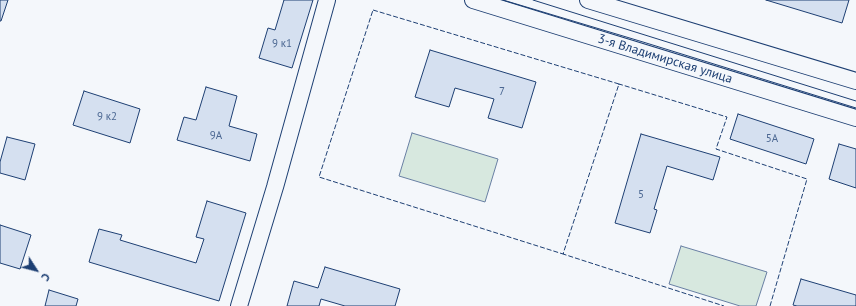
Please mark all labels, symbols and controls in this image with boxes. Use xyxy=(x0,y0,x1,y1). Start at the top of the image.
street label: 3-я Владимирская улица xyxy=(596,31,734,87)
house number: 9 к1 xyxy=(272,37,292,51)
house number: 7 xyxy=(499,85,505,99)
house number: 9 к2 xyxy=(97,110,117,124)
house number: 9А xyxy=(210,129,222,143)
house number: 5А xyxy=(766,132,778,146)
house number: 5 xyxy=(638,188,644,202)
north arrow xyxy=(16,250,56,290)
text: С xyxy=(38,270,53,284)

